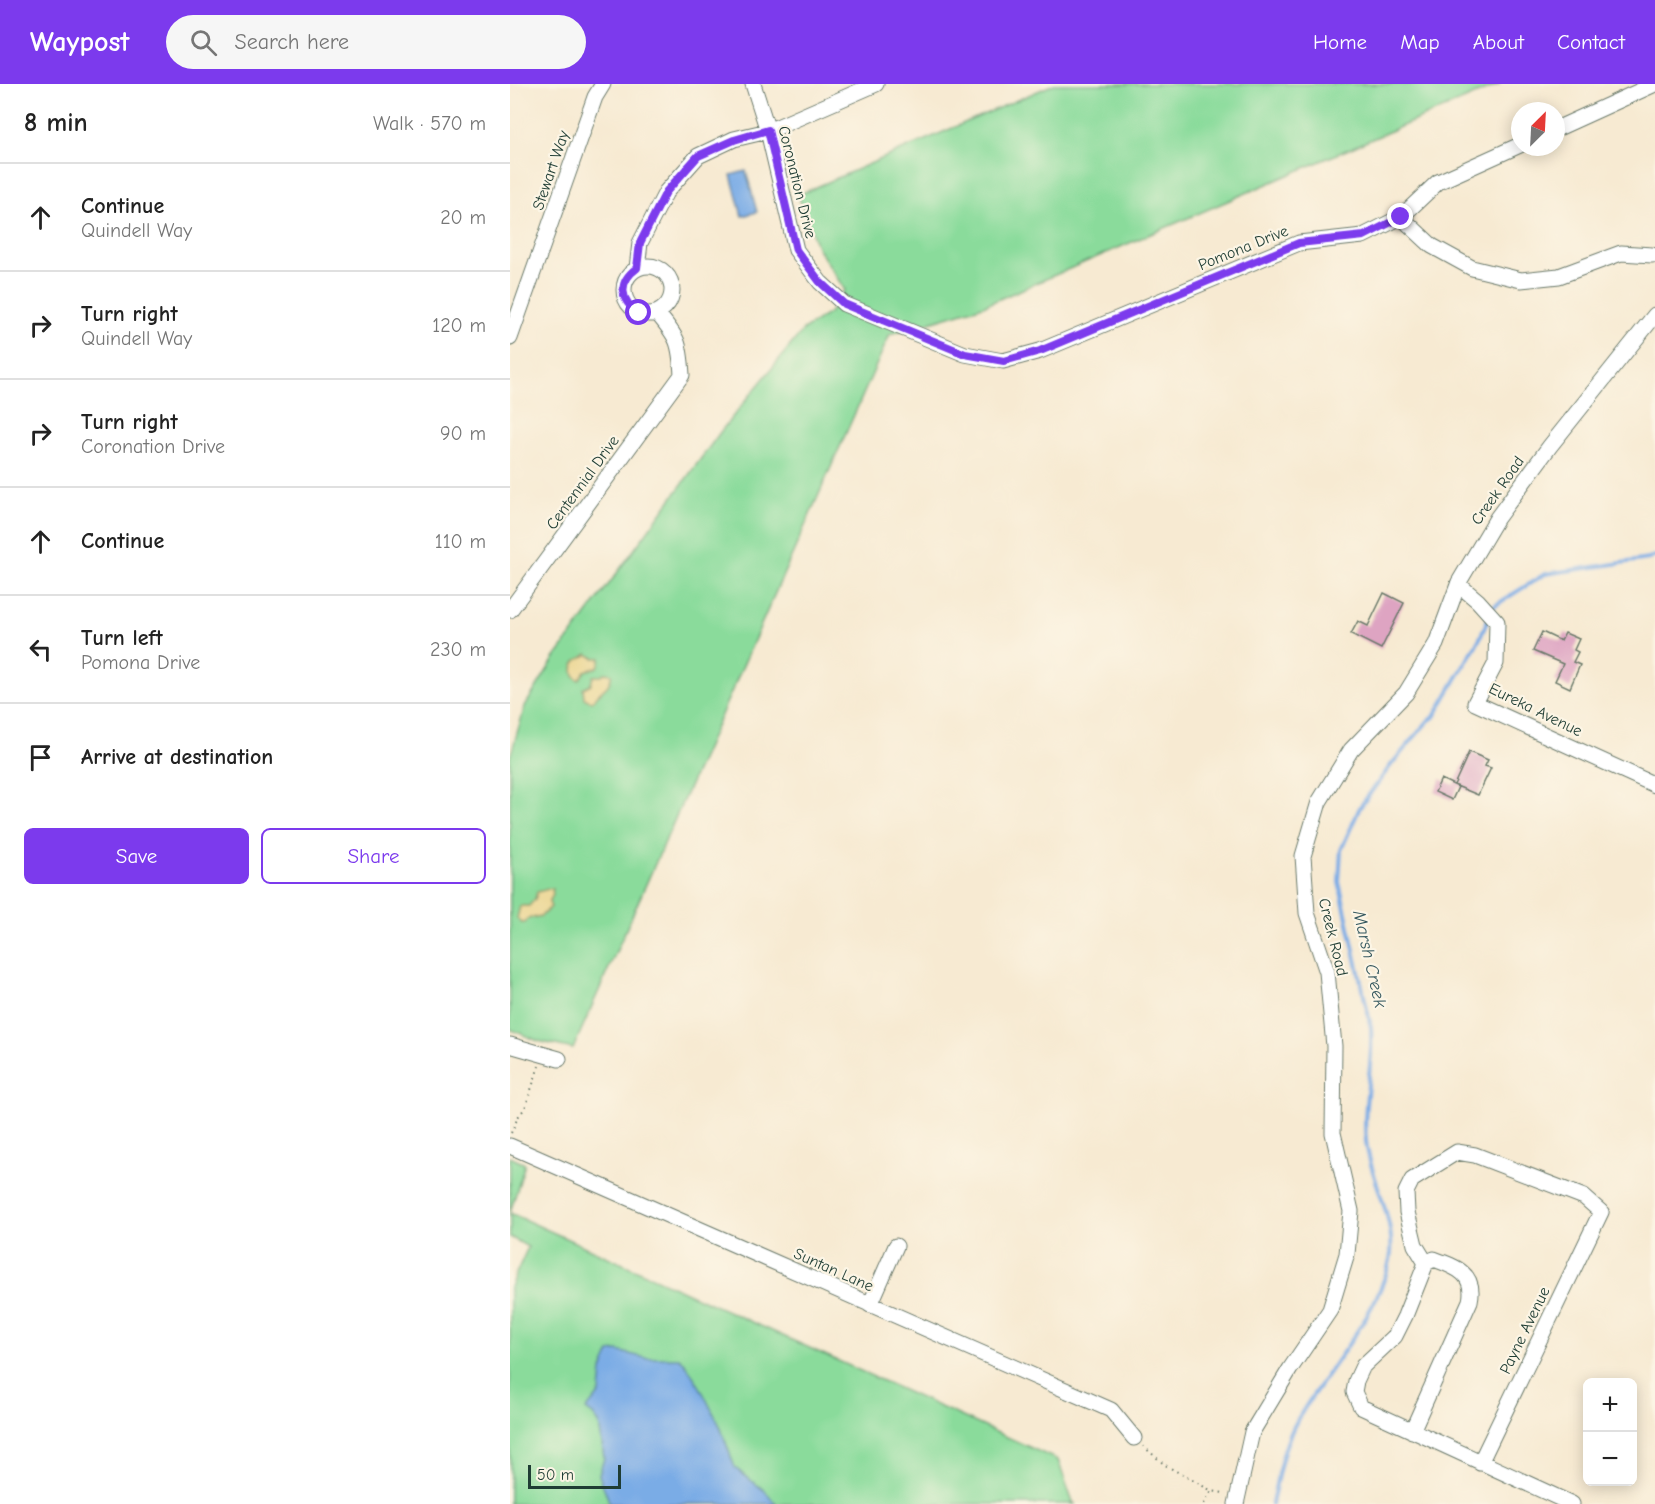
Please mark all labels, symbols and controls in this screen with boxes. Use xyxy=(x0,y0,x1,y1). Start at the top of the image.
search box xyxy=(166,15,586,69)
text: Waypost xyxy=(30,26,130,58)
icon: search xyxy=(187,26,220,59)
text: Search here xyxy=(235,29,349,55)
text: Home xyxy=(1313,30,1367,54)
text: Map xyxy=(1400,30,1440,54)
text: About xyxy=(1473,30,1524,54)
text: Contact xyxy=(1557,30,1625,54)
north arrow xyxy=(1511,102,1565,156)
text: 8 min xyxy=(24,108,88,138)
text: Walk · 570 m xyxy=(373,112,486,135)
street label: Coronation Drive xyxy=(774,124,820,240)
street label: Stewart Way xyxy=(529,127,573,212)
text: Continue xyxy=(81,193,164,219)
icon: ahead xyxy=(24,201,57,234)
route end xyxy=(1387,203,1413,229)
text: 20 m xyxy=(440,206,486,229)
text: Quindell Way xyxy=(81,219,192,242)
street label: Pomona Drive xyxy=(1196,222,1291,274)
route start xyxy=(625,299,651,325)
text: Turn right xyxy=(81,301,178,327)
icon: right xyxy=(24,309,57,342)
text: 120 m xyxy=(432,314,486,337)
text: Quindell Way xyxy=(81,327,192,350)
text: Turn right xyxy=(81,409,178,435)
icon: right xyxy=(24,417,57,450)
text: 90 m xyxy=(440,422,486,445)
street label: Centennial Drive xyxy=(543,432,623,533)
text: Coronation Drive xyxy=(81,435,225,458)
street label: Creek Road xyxy=(1468,453,1528,528)
icon: ahead xyxy=(24,525,57,558)
text: Continue xyxy=(81,528,164,554)
text: 110 m xyxy=(435,530,486,553)
text: Turn left xyxy=(81,625,163,651)
icon: left xyxy=(24,633,57,666)
text: 230 m xyxy=(430,638,486,661)
text: Pomona Drive xyxy=(81,651,200,674)
street label: Eureka Avenue xyxy=(1486,680,1585,740)
icon: arrive xyxy=(24,741,57,774)
text: Arrive at destination xyxy=(81,744,273,770)
button: Save xyxy=(24,828,249,884)
button: Share xyxy=(261,828,486,884)
street label: Creek Road xyxy=(1315,896,1351,978)
water label: Marsh Creek xyxy=(1348,907,1391,1010)
street label: Suntan Lane xyxy=(791,1244,876,1295)
street label: Payne Avenue xyxy=(1496,1284,1554,1377)
map controls xyxy=(1583,1378,1637,1486)
button: + xyxy=(1583,1378,1637,1432)
button: − xyxy=(1583,1432,1637,1486)
scale bar xyxy=(528,1462,621,1490)
text: 50 m xyxy=(537,1466,574,1484)

